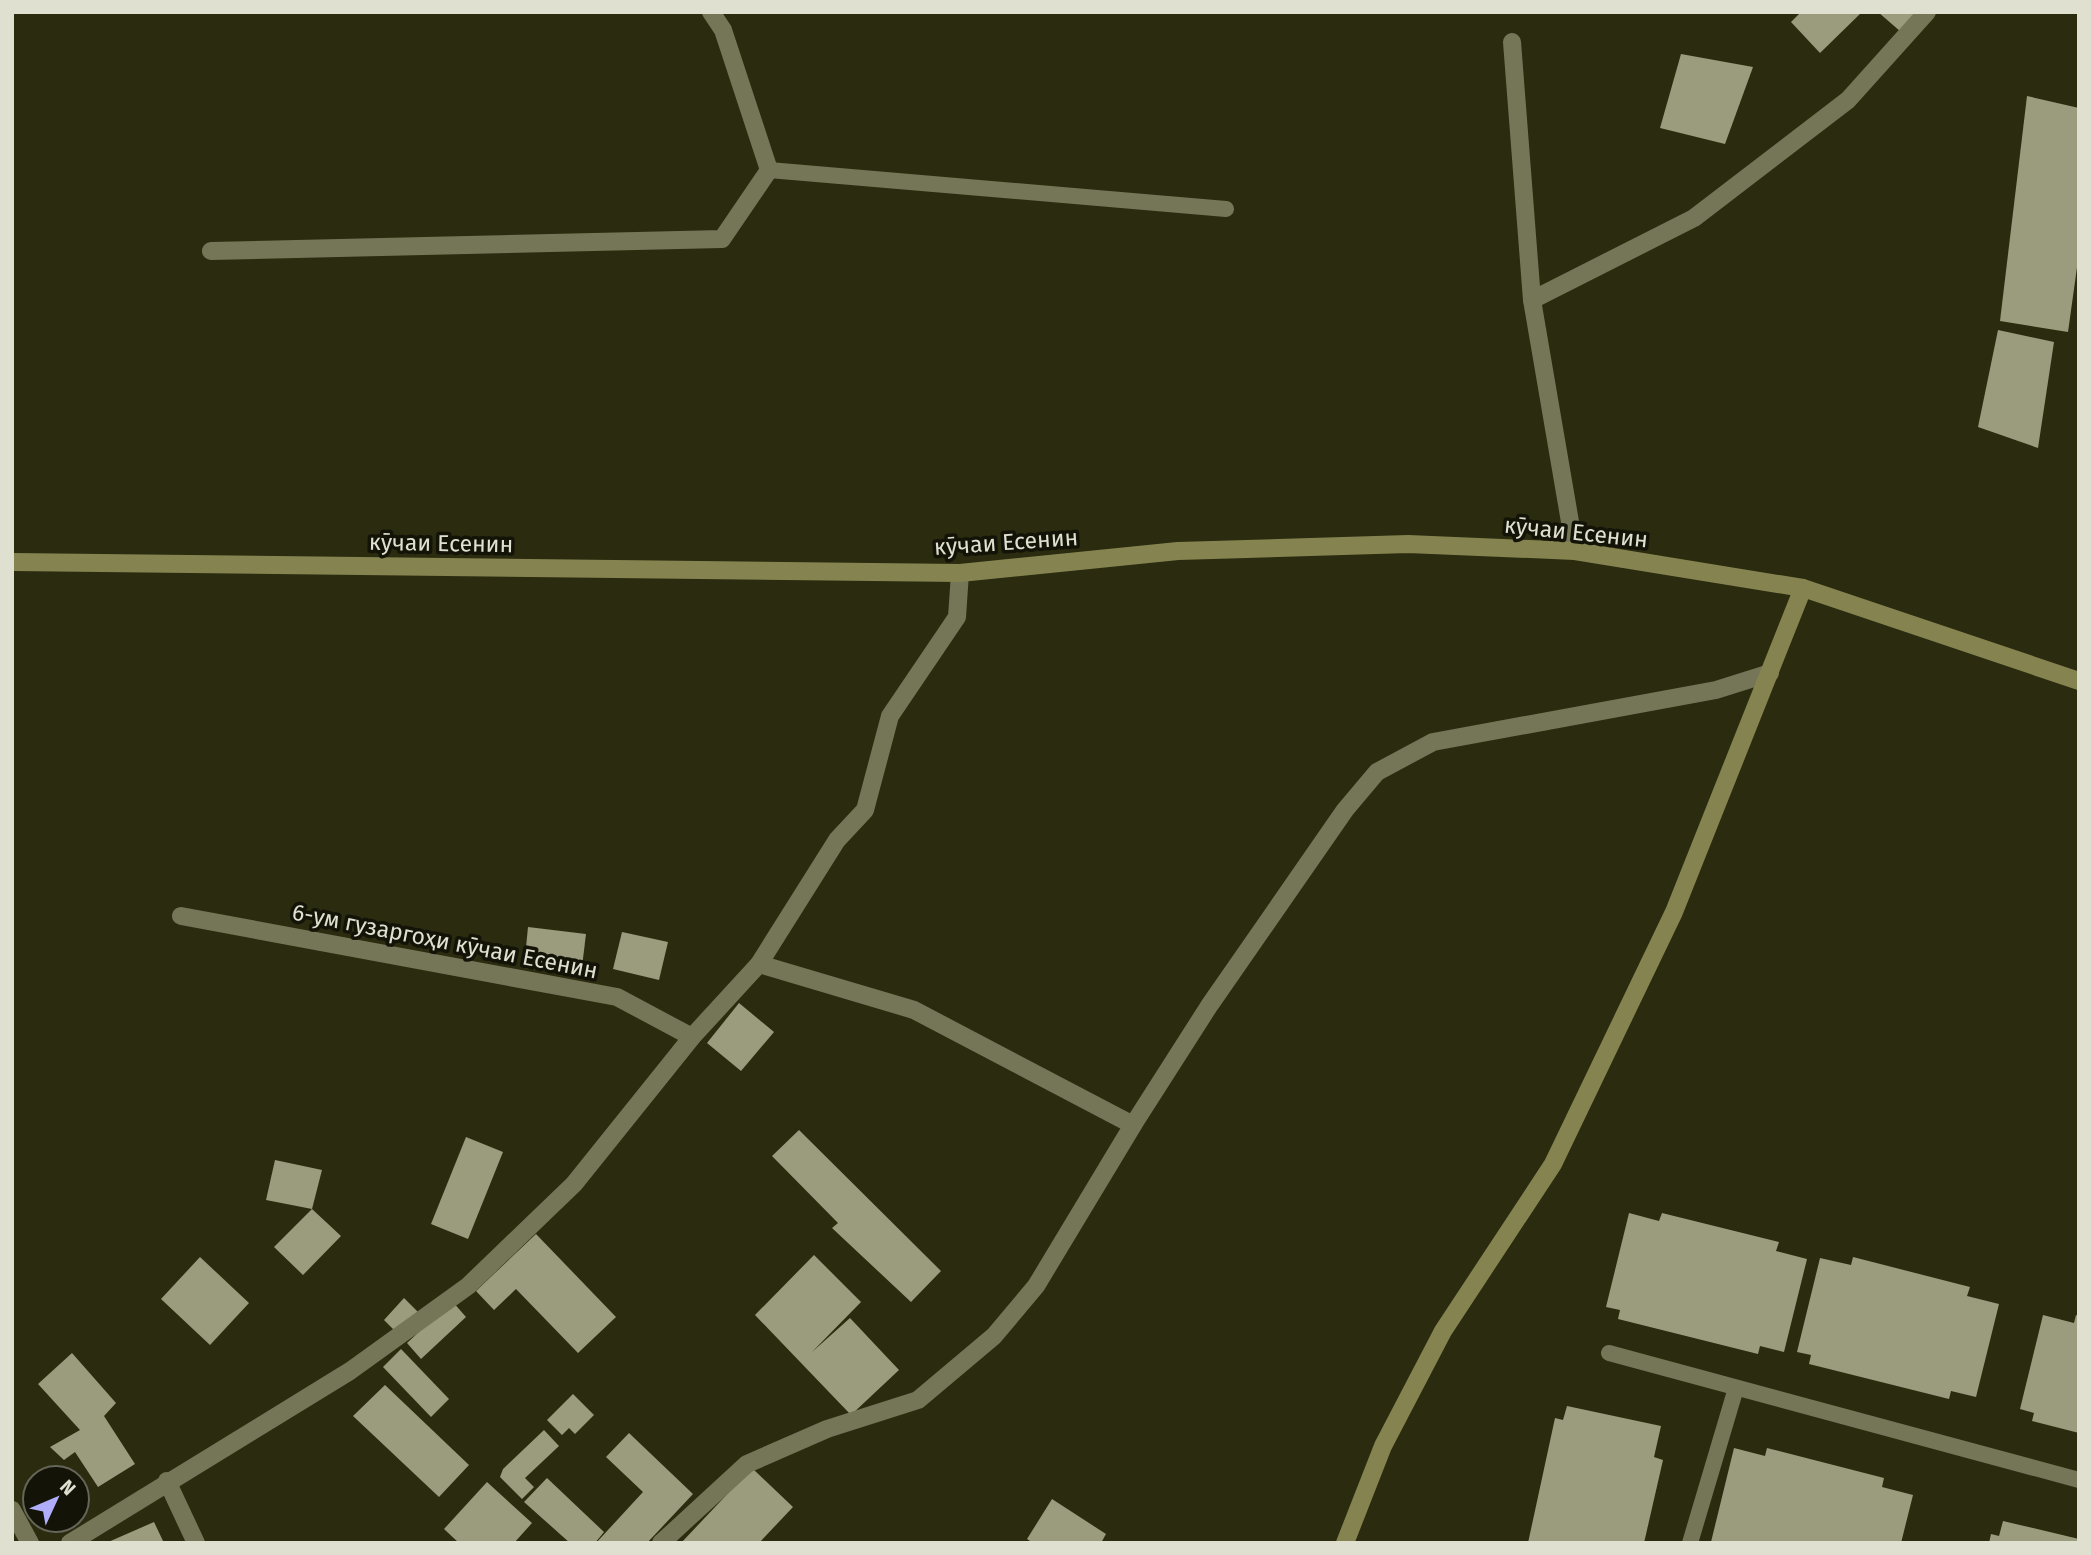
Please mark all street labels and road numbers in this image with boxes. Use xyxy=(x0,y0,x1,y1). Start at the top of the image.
street label: кӯчаи Есенин xyxy=(1503,511,1649,553)
street label: кӯчаи Есенин xyxy=(933,523,1079,561)
street label: кӯчаи Есенин xyxy=(369,528,513,558)
street label: 6-ум гузаргоҳи кӯчаи Есенин xyxy=(290,898,600,984)

